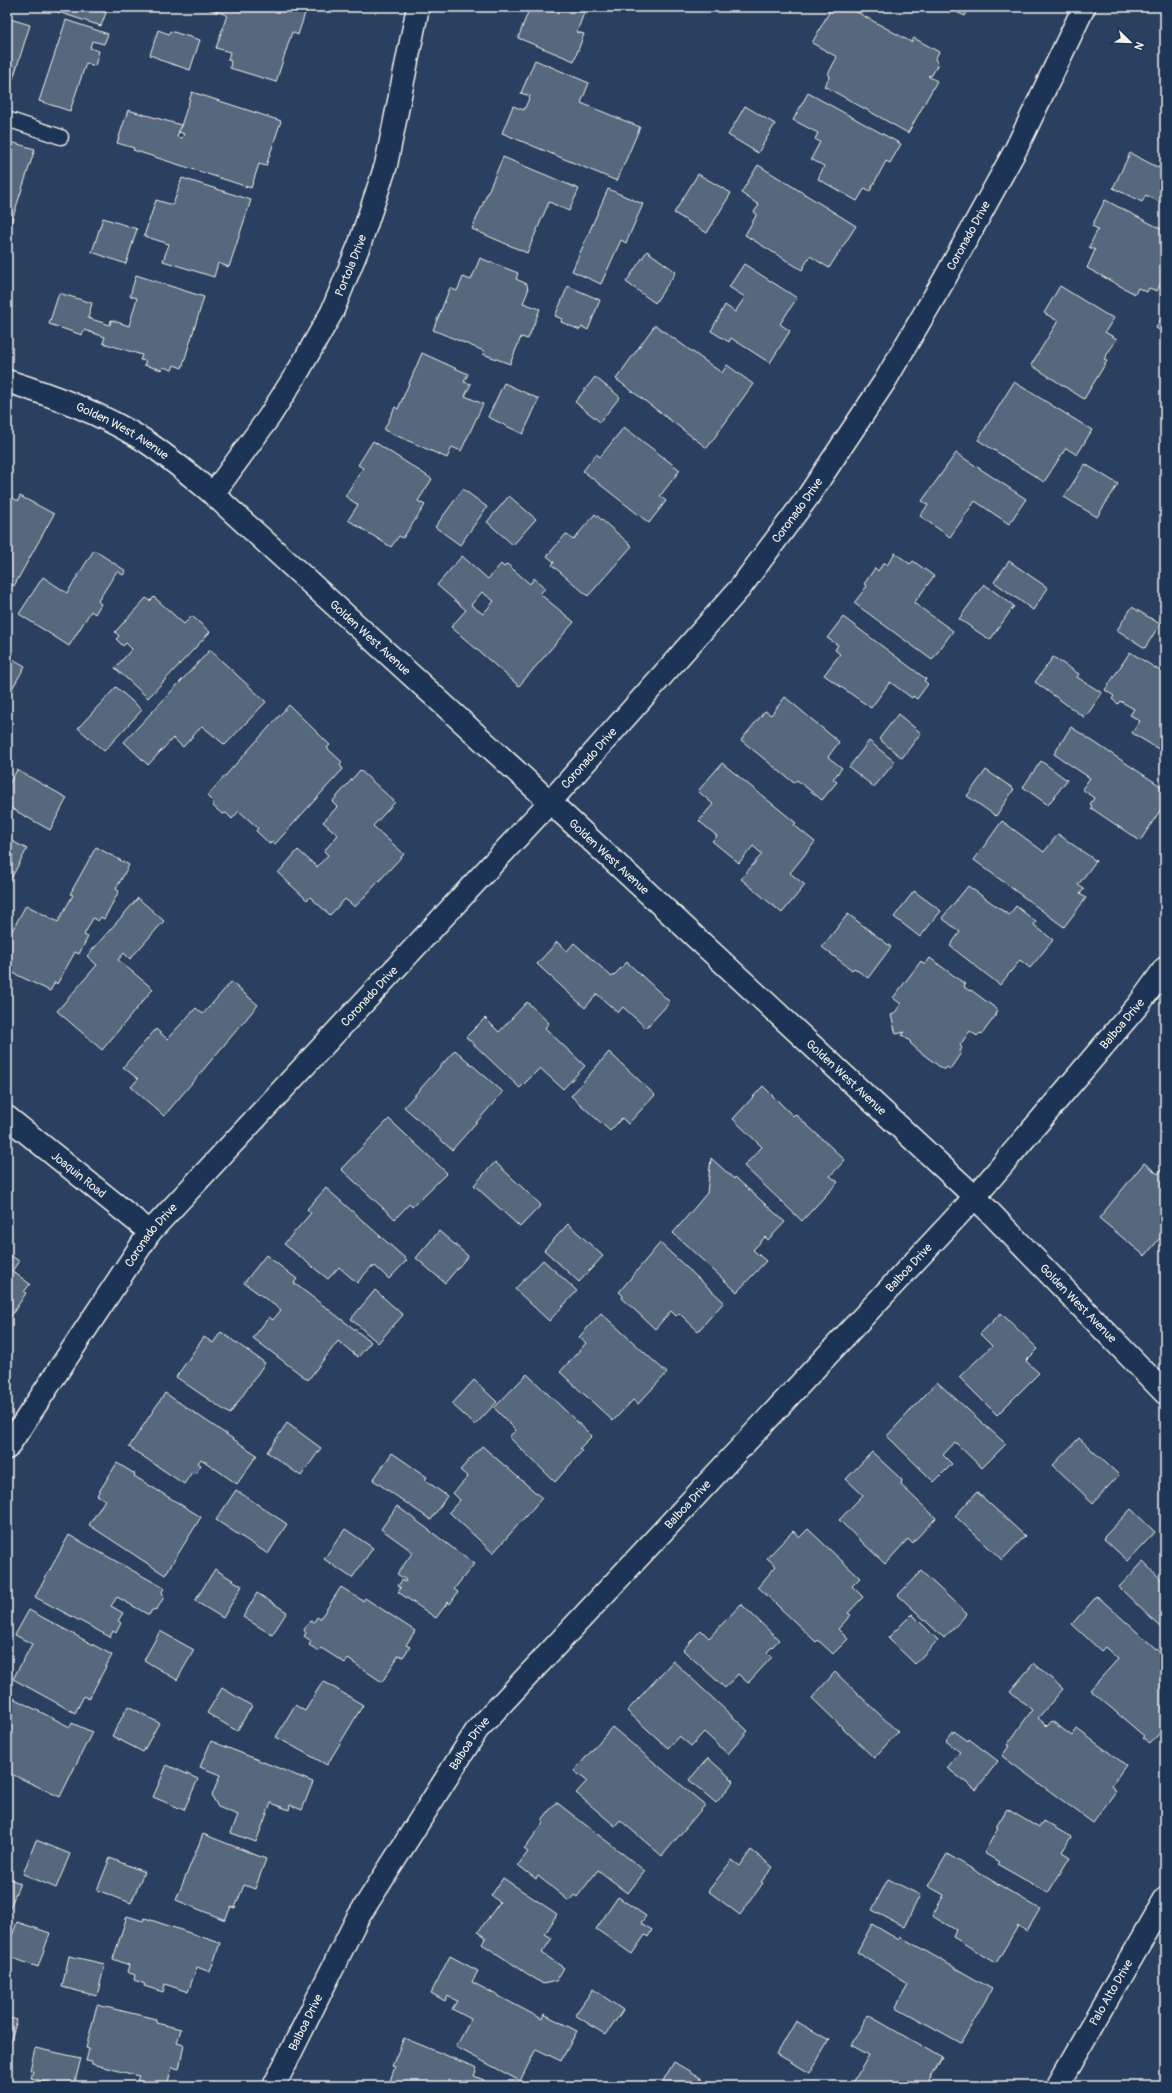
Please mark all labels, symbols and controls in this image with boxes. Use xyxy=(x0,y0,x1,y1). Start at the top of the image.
north arrow xyxy=(1110,22,1150,62)
text: N xyxy=(1131,40,1146,52)
street label: Coronado Drive xyxy=(944,198,994,273)
street label: Portola Drive xyxy=(332,233,370,299)
street label: Golden West Avenue xyxy=(73,399,171,463)
street label: Coronado Drive xyxy=(769,475,826,546)
street label: Golden West Avenue xyxy=(326,597,413,679)
street label: Coronado Drive xyxy=(558,725,621,792)
street label: Golden West Avenue xyxy=(565,816,652,898)
street label: Coronado Drive xyxy=(338,963,401,1030)
street label: Balboa Drive xyxy=(1097,996,1148,1052)
street label: Golden West Avenue xyxy=(802,1037,889,1119)
street label: Joaquin Road xyxy=(48,1149,109,1202)
street label: Coronado Drive xyxy=(122,1200,181,1270)
street label: Balboa Drive xyxy=(883,1240,936,1296)
street label: Golden West Avenue xyxy=(1036,1261,1119,1346)
street label: Balboa Drive xyxy=(662,1477,715,1532)
street label: Balboa Drive xyxy=(446,1714,493,1773)
street label: Palo Alto Drive xyxy=(1086,1957,1136,2028)
street label: Balboa Drive xyxy=(286,1992,326,2054)

